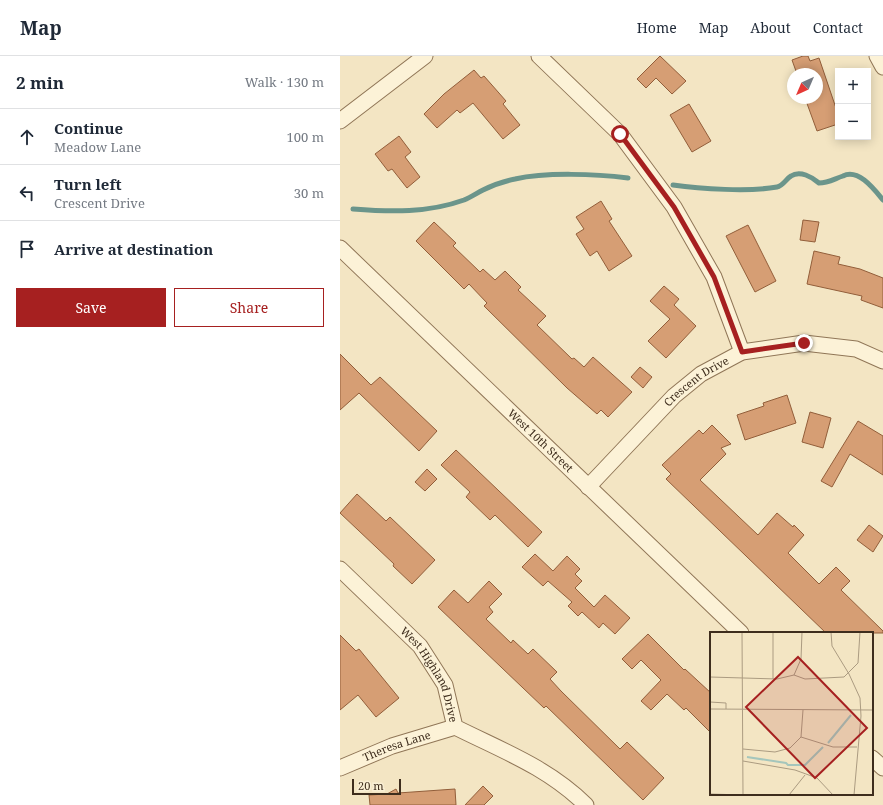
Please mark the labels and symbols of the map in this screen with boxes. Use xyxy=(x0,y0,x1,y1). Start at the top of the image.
north arrow xyxy=(787,68,823,104)
route start xyxy=(611,125,629,143)
route end xyxy=(795,334,813,352)
street label: Crescent Drive xyxy=(660,353,731,409)
street label: West 10th Street xyxy=(505,405,577,475)
street label: West Highland Drive xyxy=(397,623,462,724)
inset map xyxy=(710,632,873,795)
street label: Theresa Lane xyxy=(360,727,432,764)
scale bar xyxy=(352,777,401,796)

